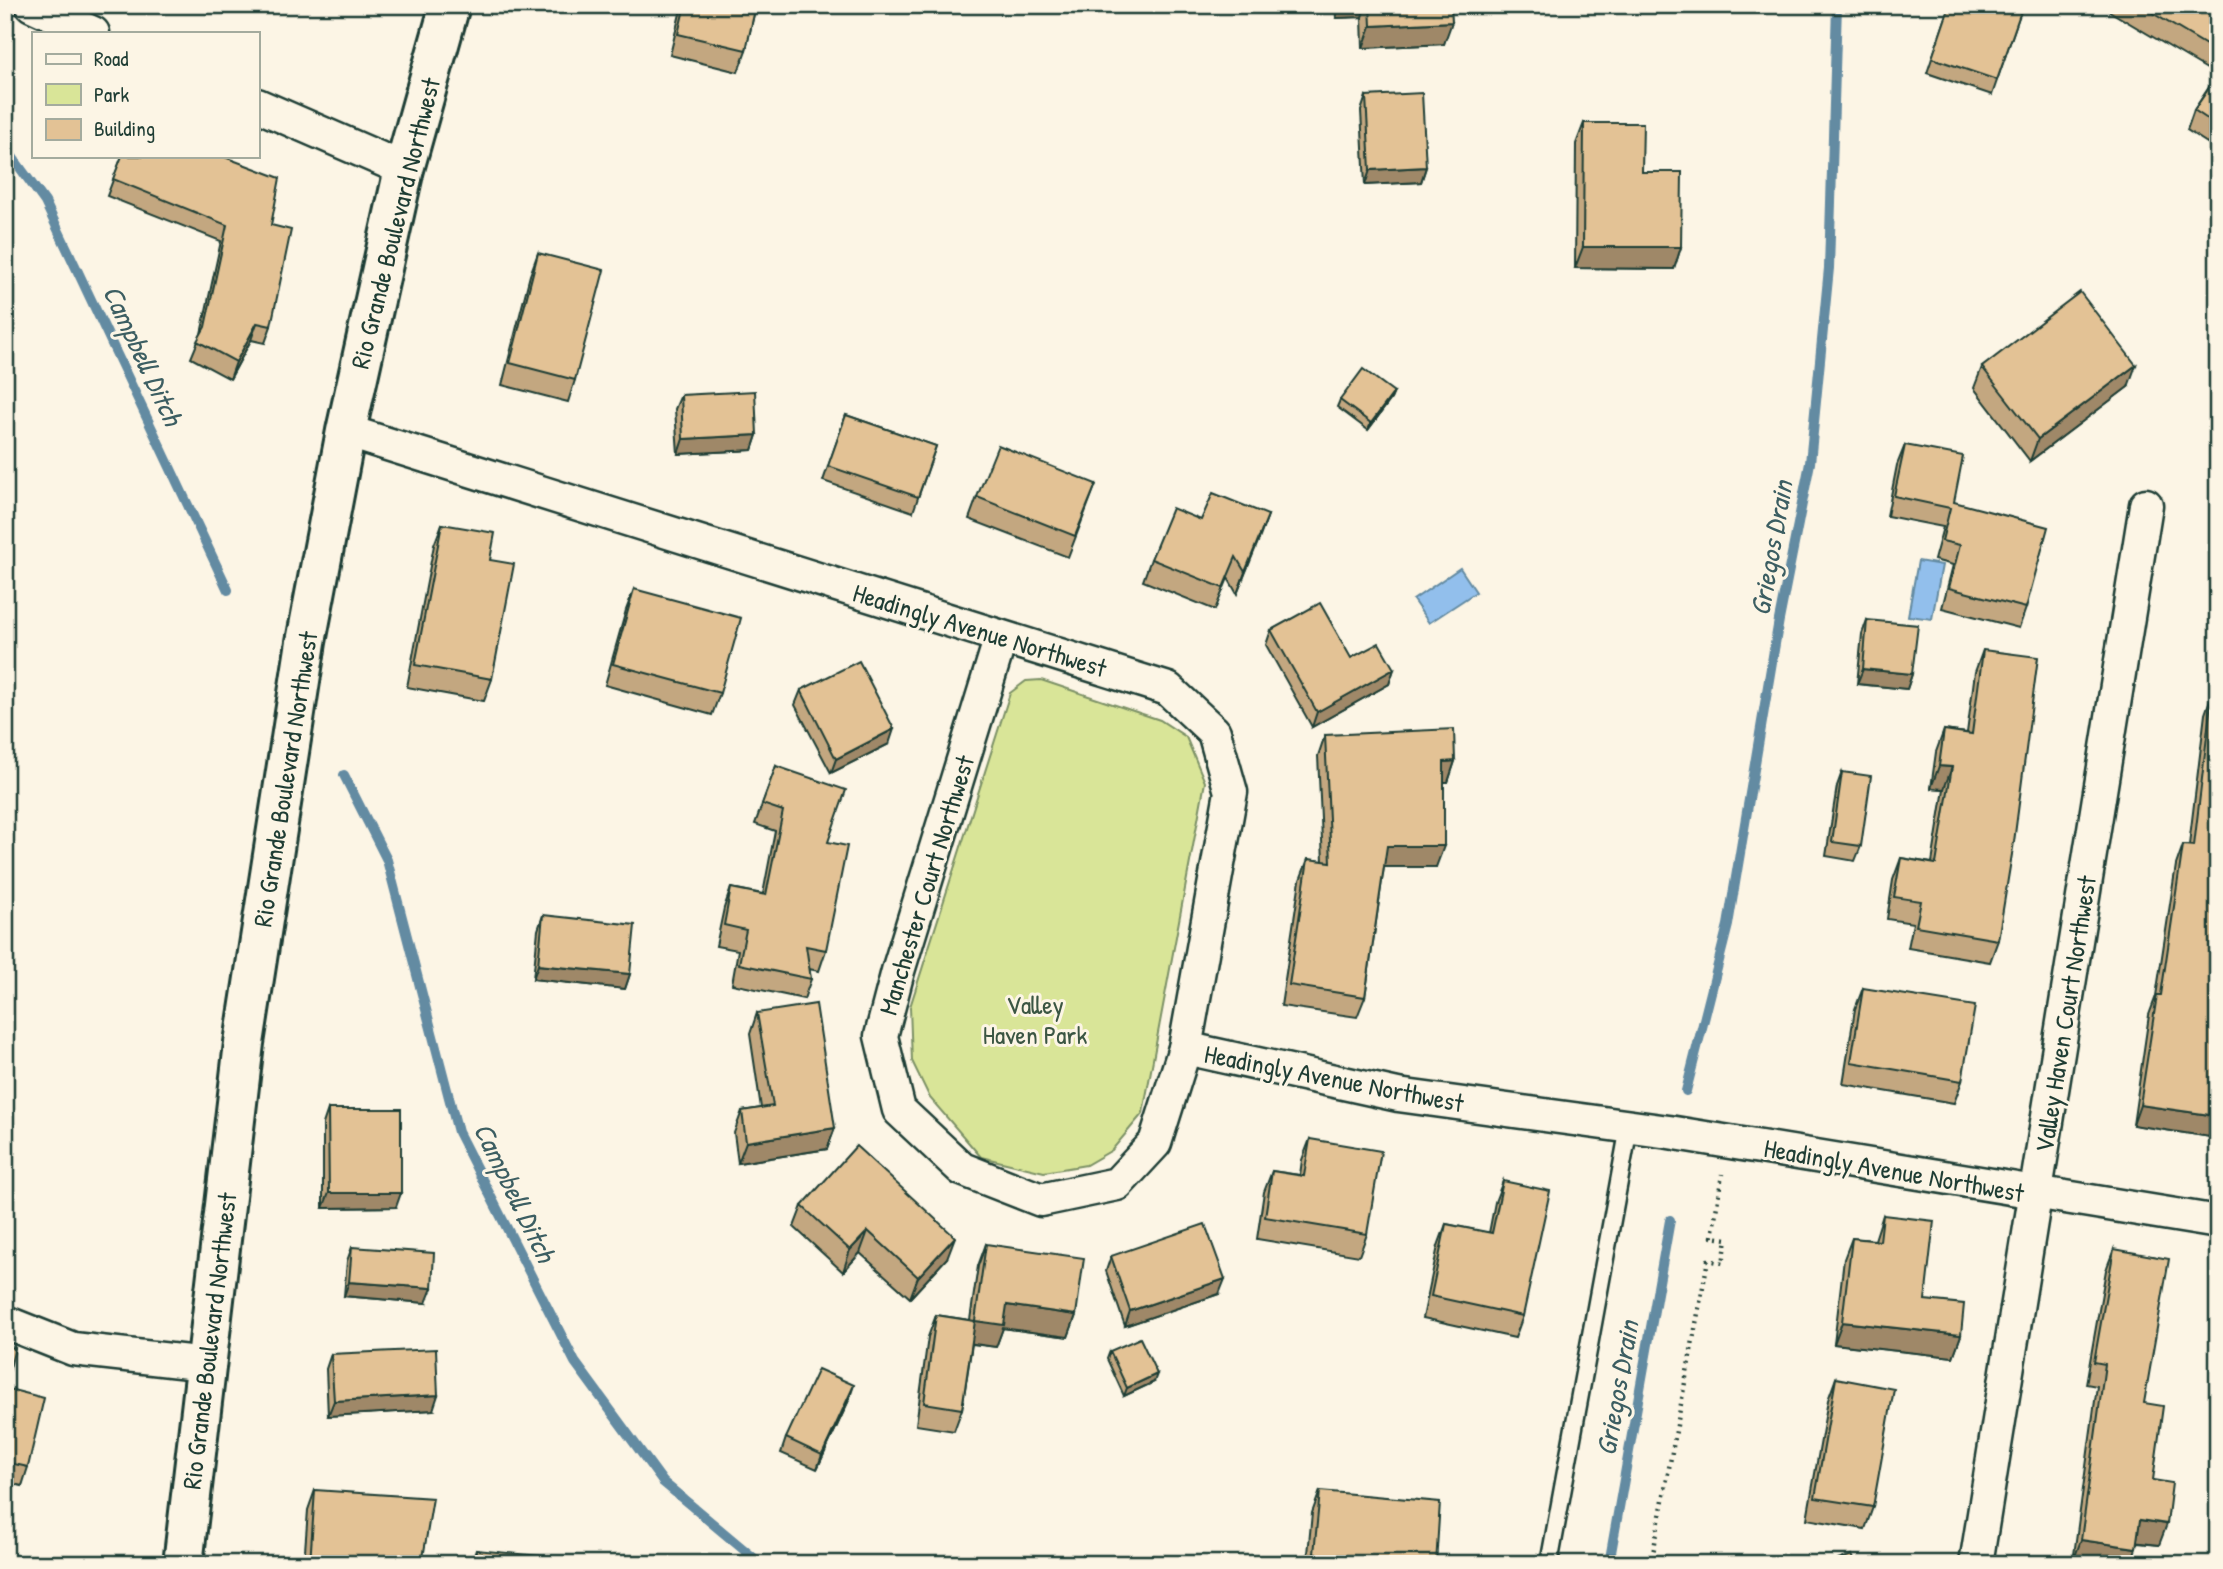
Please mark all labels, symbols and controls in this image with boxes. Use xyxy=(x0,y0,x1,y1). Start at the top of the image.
legend xyxy=(32,32,259,158)
text: Road xyxy=(94,44,128,73)
street label: Rio Grande Boulevard Northwest xyxy=(342,73,448,372)
text: Park xyxy=(94,80,129,109)
text: Building xyxy=(94,114,155,143)
water label: Campbell Ditch xyxy=(94,279,193,433)
water label: Griegos Drain xyxy=(1740,475,1802,619)
street label: Headingly Avenue Northwest xyxy=(849,575,1112,686)
street label: Rio Grande Boulevard Northwest xyxy=(244,628,326,929)
street label: Manchester Court Northwest xyxy=(870,750,982,1019)
street label: Valley Haven Court Northwest xyxy=(2026,872,2104,1155)
park label: Valley Haven Park xyxy=(983,987,1087,1052)
street label: Headingly Avenue Northwest xyxy=(1201,1036,1468,1121)
water label: Campbell Ditch xyxy=(465,1116,566,1270)
street label: Headingly Avenue Northwest xyxy=(1761,1130,2028,1210)
street label: Rio Grande Boulevard Northwest xyxy=(173,1190,245,1491)
water label: Griegos Drain xyxy=(1586,1315,1648,1459)

